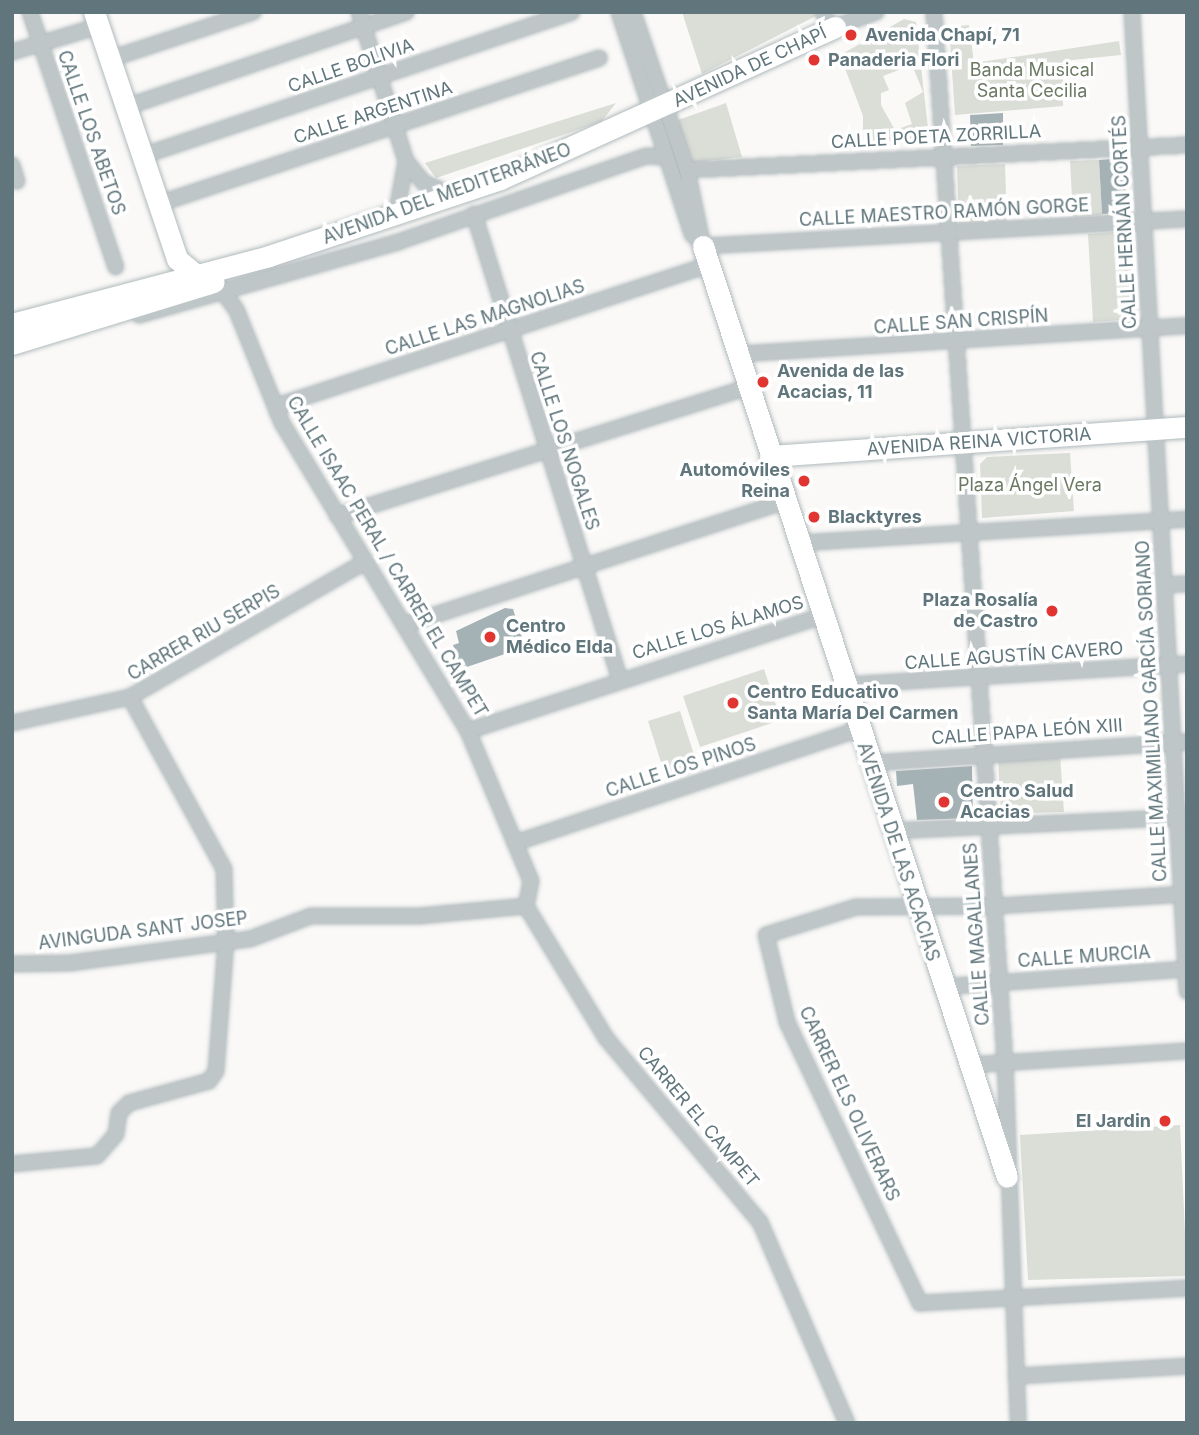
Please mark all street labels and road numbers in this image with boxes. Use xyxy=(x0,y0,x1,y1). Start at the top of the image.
street label: AVENIDA DE CHAPÍ xyxy=(670,22,830,112)
street label: CALLE BOLIVIA xyxy=(285,34,417,98)
street label: CALLE LOS ABETOS xyxy=(53,48,129,218)
street label: CALLE ARGENTINA xyxy=(291,77,455,149)
street label: CALLE HERNÁN CORTÉS xyxy=(1109,114,1141,330)
street label: CALLE POETA ZORRILLA xyxy=(830,121,1042,153)
street label: AVENIDA DEL MEDITERRÁNEO xyxy=(320,139,574,249)
street label: CALLE MAESTRO RAMÓN GORGE xyxy=(799,195,1089,231)
street label: CALLE LAS MAGNOLIAS xyxy=(383,276,587,360)
street label: CALLE SAN CRISPÍN xyxy=(873,305,1049,339)
street label: CALLE LOS NOGALES xyxy=(525,349,603,533)
street label: CALLE ISAAC PERAL / CARRER EL CAMPET xyxy=(282,392,492,722)
street label: AVENIDA REINA VICTORIA xyxy=(866,423,1092,461)
street label: CALLE MAXIMILIANO GARCÍA SORIANO xyxy=(1132,540,1172,882)
street label: CARRER RIU SERPIS xyxy=(124,581,284,685)
street label: CALLE LOS ÁLAMOS xyxy=(630,592,806,664)
street label: CALLE AGUSTÍN CAVERO xyxy=(904,638,1124,674)
street label: CALLE PAPA LEÓN XIII xyxy=(931,715,1123,749)
street label: CALLE LOS PINOS xyxy=(603,734,759,802)
street label: AVENIDA DE LAS ACACIAS xyxy=(852,740,944,964)
street label: CALLE MAGALLANES xyxy=(960,842,994,1026)
street label: AVINGUDA SANT JOSEP xyxy=(37,907,249,955)
street label: CALLE MURCIA xyxy=(1017,942,1151,972)
street label: CARRER ELS OLIVERARS xyxy=(794,1003,904,1205)
street label: CARRER EL CAMPET xyxy=(633,1042,763,1192)

